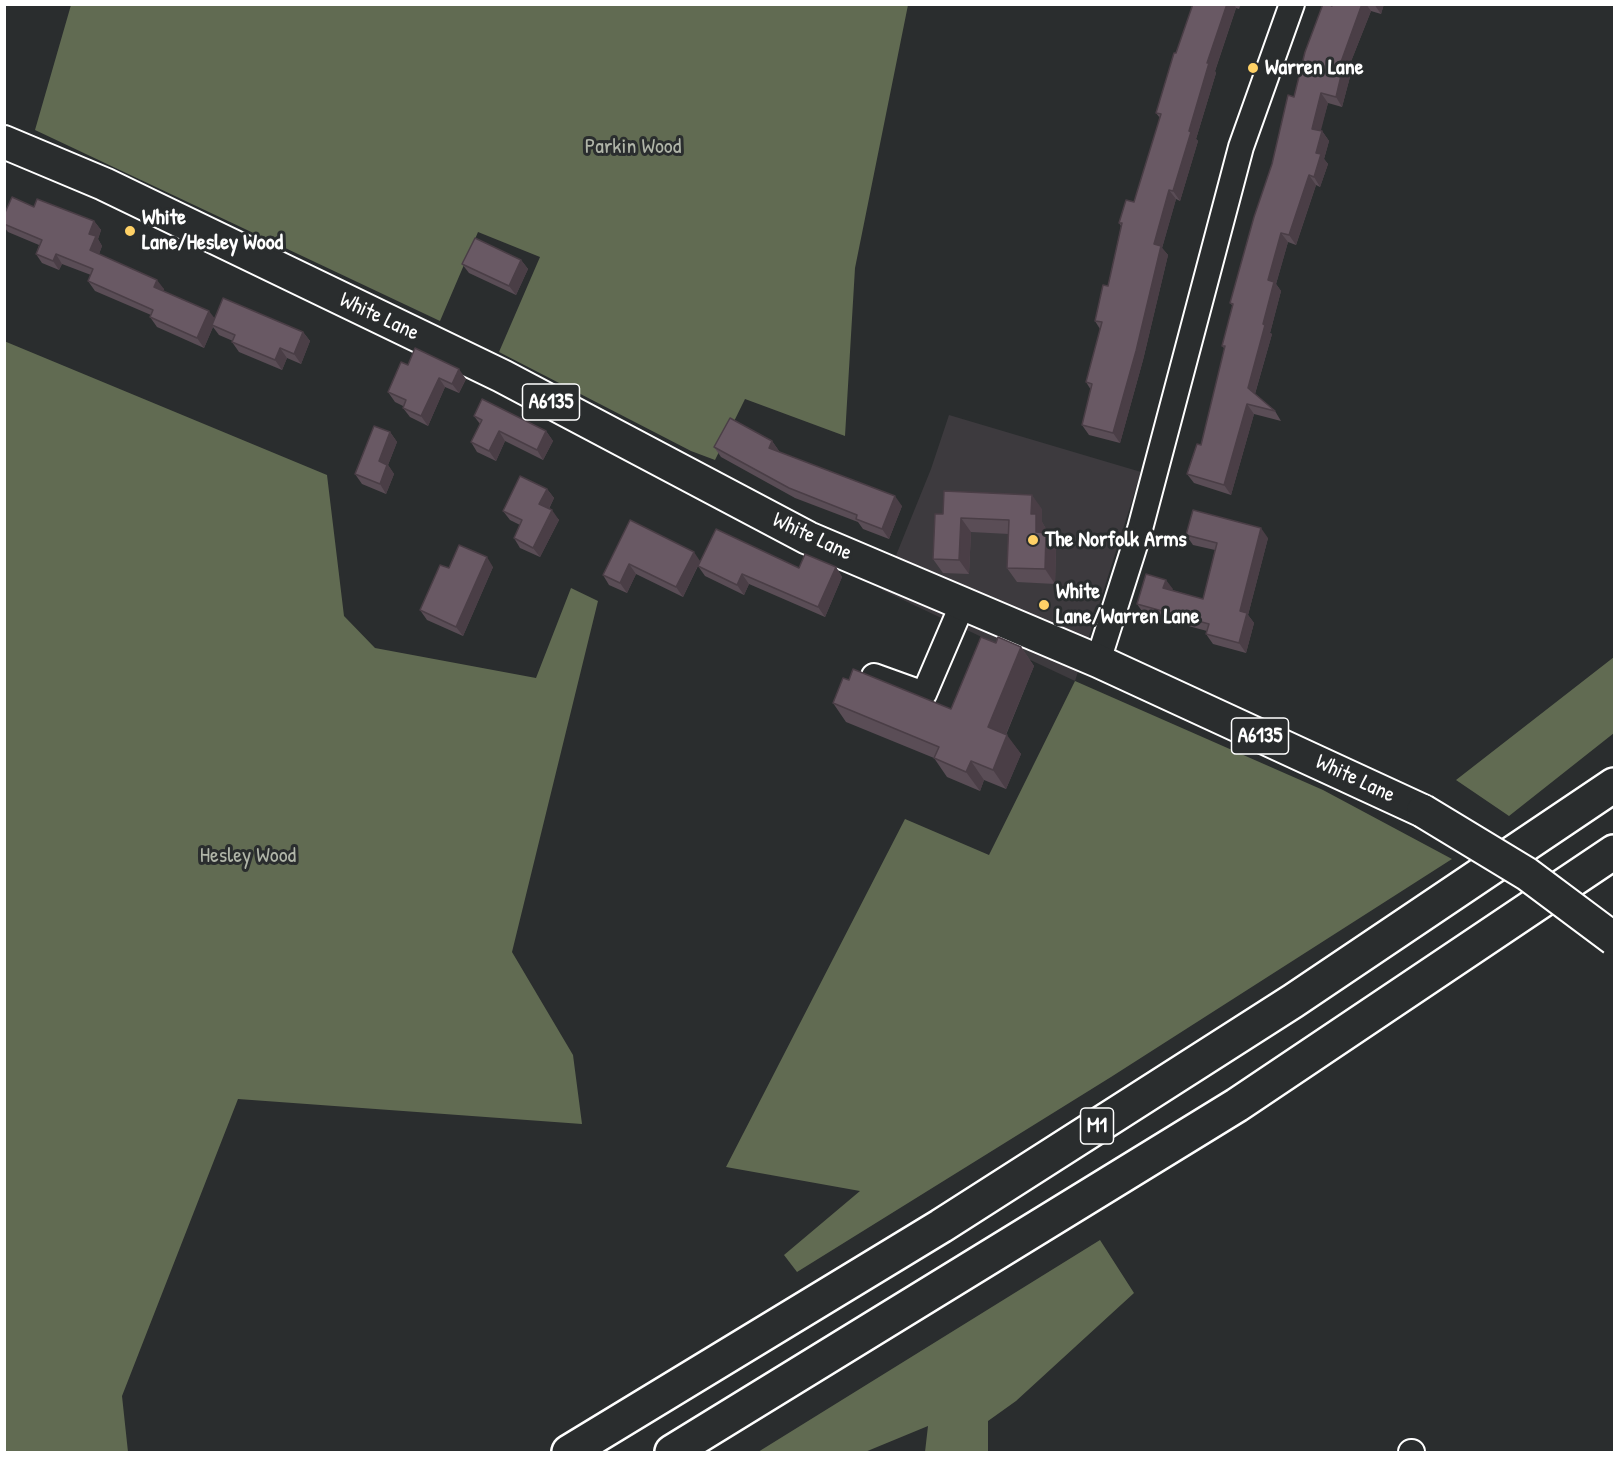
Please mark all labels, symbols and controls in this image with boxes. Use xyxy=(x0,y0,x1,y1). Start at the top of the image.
place label: Warren Lane xyxy=(1265,55,1363,81)
marker: Warren Lane xyxy=(1246,61,1260,75)
park label: Parkin Wood xyxy=(585,134,681,160)
place label: White Lane/Hesley Wood xyxy=(142,205,283,256)
marker: White Lane/Hesley Wood xyxy=(123,224,137,238)
street label: White Lane xyxy=(335,287,423,347)
road number: A6135 xyxy=(522,384,580,420)
street label: White Lane xyxy=(768,507,856,567)
place label: The Norfolk Arms xyxy=(1045,527,1187,553)
marker: The Norfolk Arms xyxy=(1026,533,1040,547)
place label: White Lane/Warren Lane xyxy=(1056,579,1199,630)
marker: White Lane/Warren Lane xyxy=(1037,598,1051,612)
road number: A6135 xyxy=(1232,718,1288,754)
street label: White Lane xyxy=(1311,749,1399,809)
park label: Hesley Wood xyxy=(200,843,296,869)
road number: M1 xyxy=(1080,1108,1114,1144)

